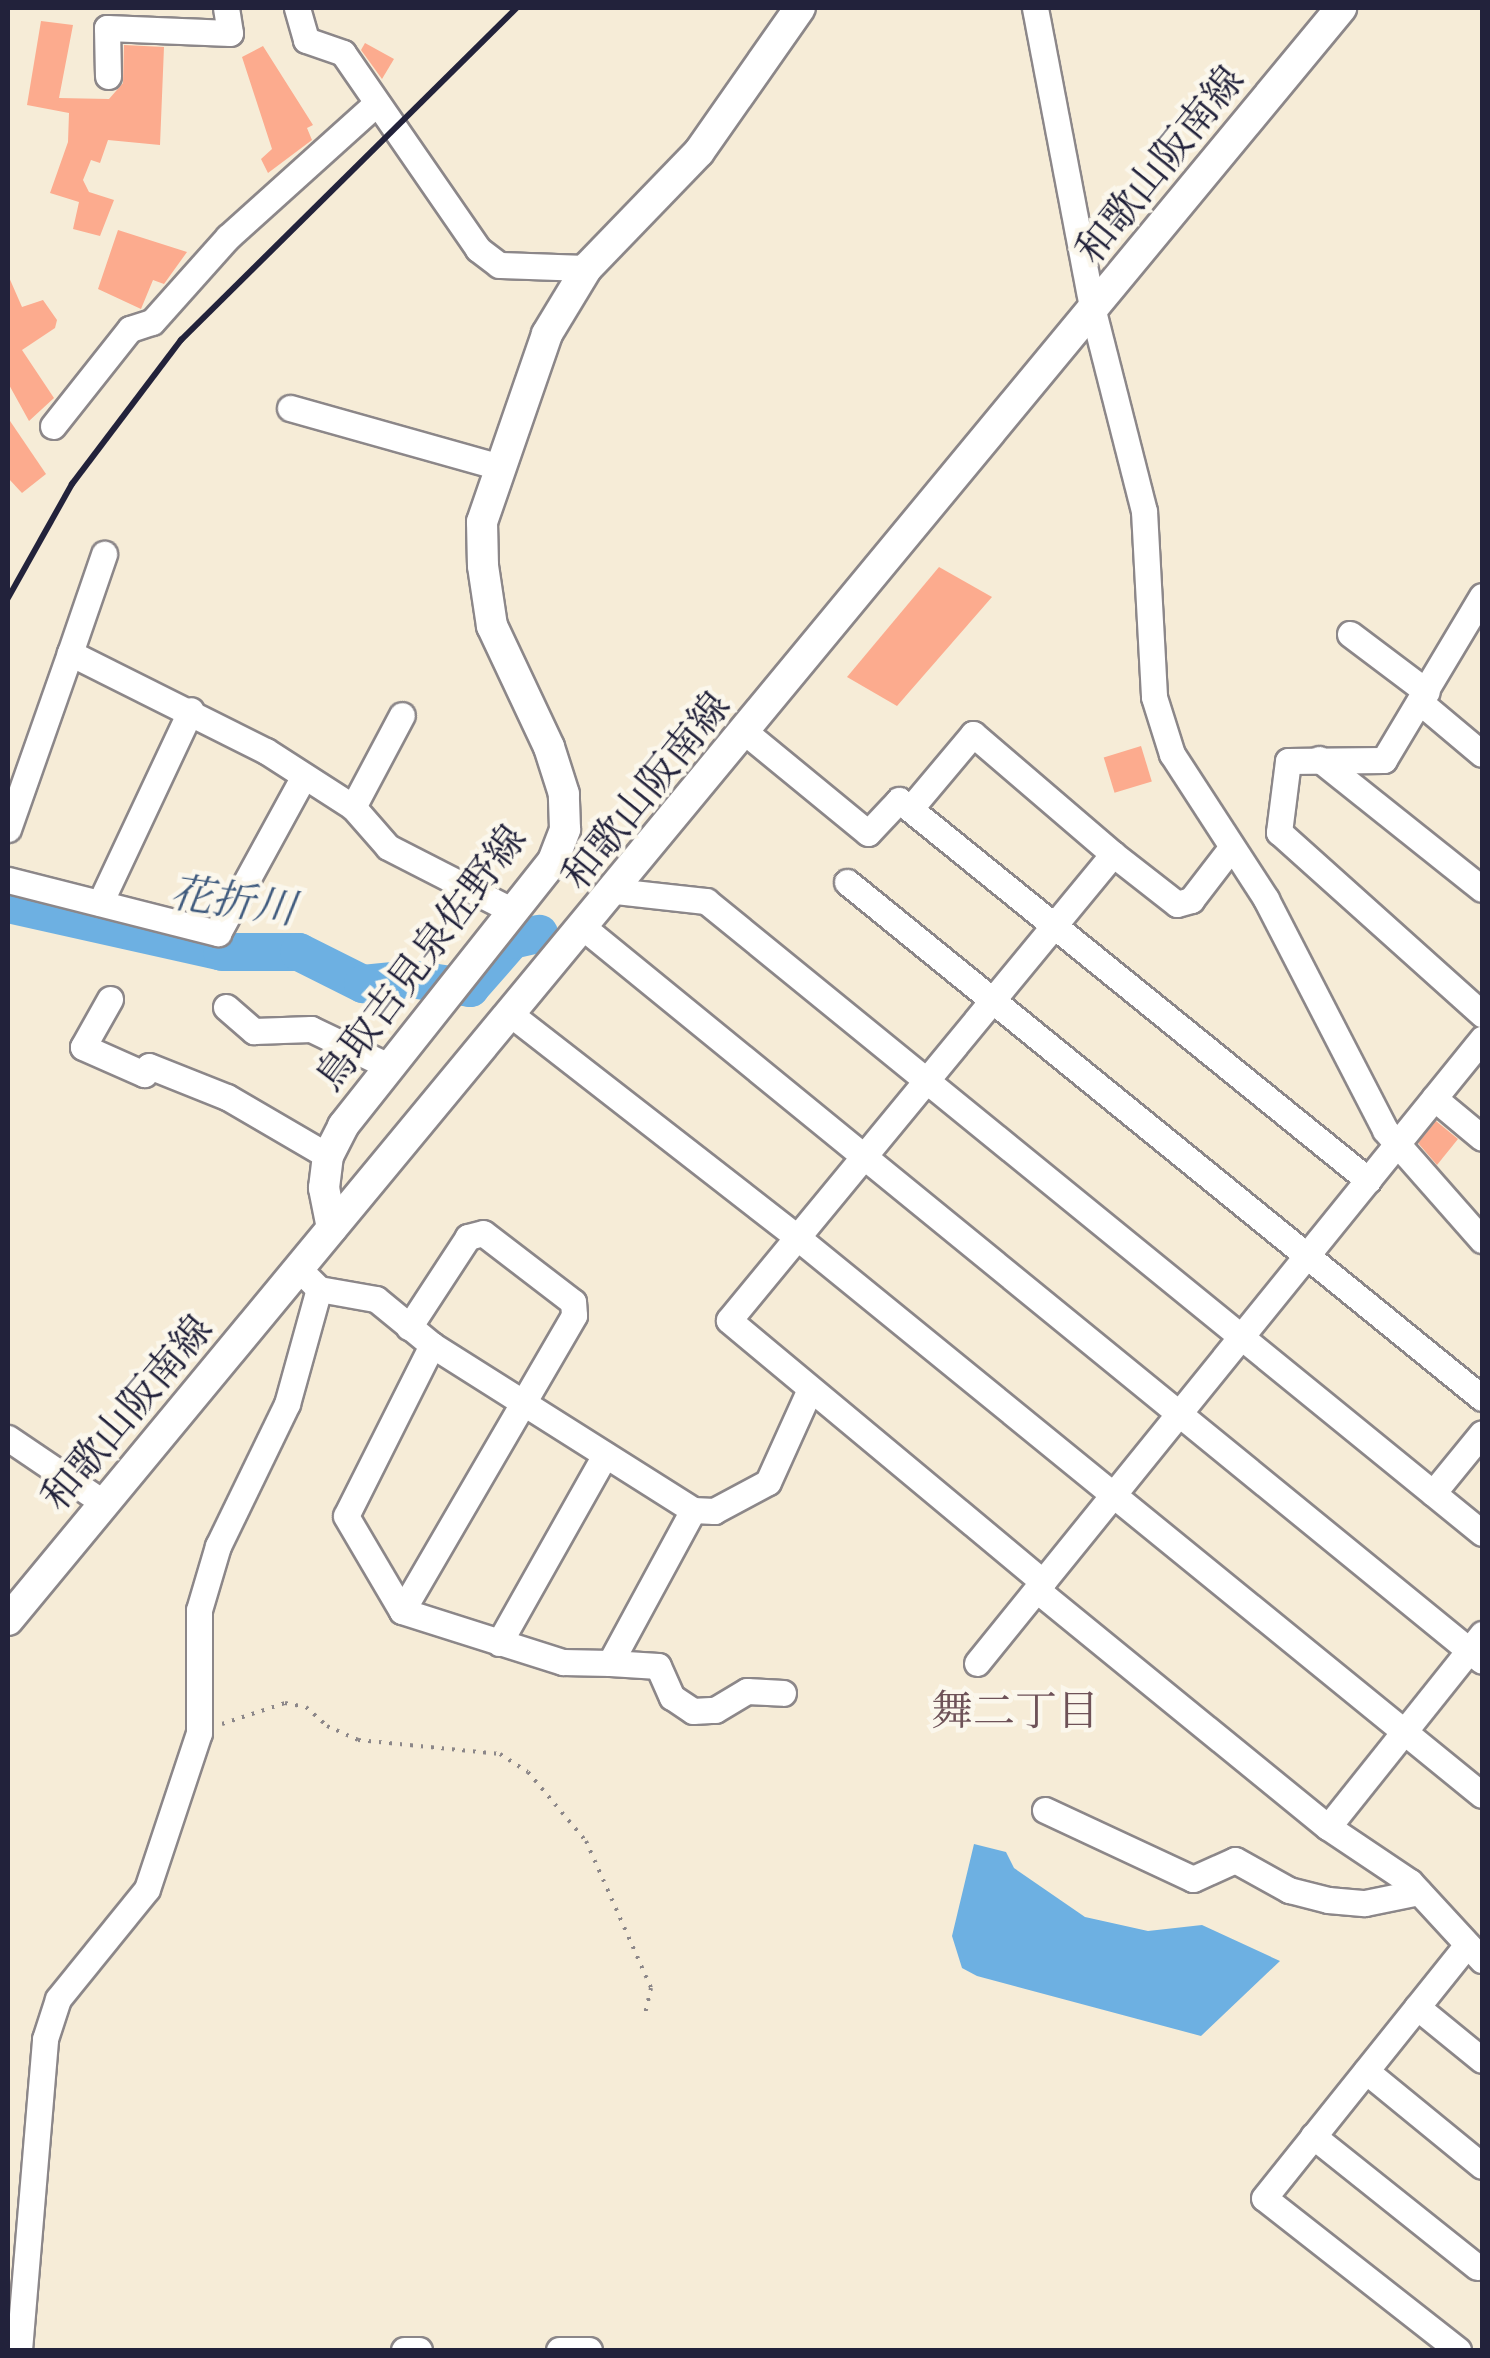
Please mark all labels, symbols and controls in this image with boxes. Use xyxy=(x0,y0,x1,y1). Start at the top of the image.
street label: 和歌山阪南線 xyxy=(1066,57,1254,273)
street label: 和歌山阪南線 xyxy=(552,683,740,899)
street label: 鳥取吉見泉佐野線 xyxy=(306,816,536,1100)
water label: 花折川 xyxy=(167,867,299,935)
street label: 和歌山阪南線 xyxy=(31,1306,223,1520)
district label: 舞二丁目 xyxy=(931,1686,1099,1736)

